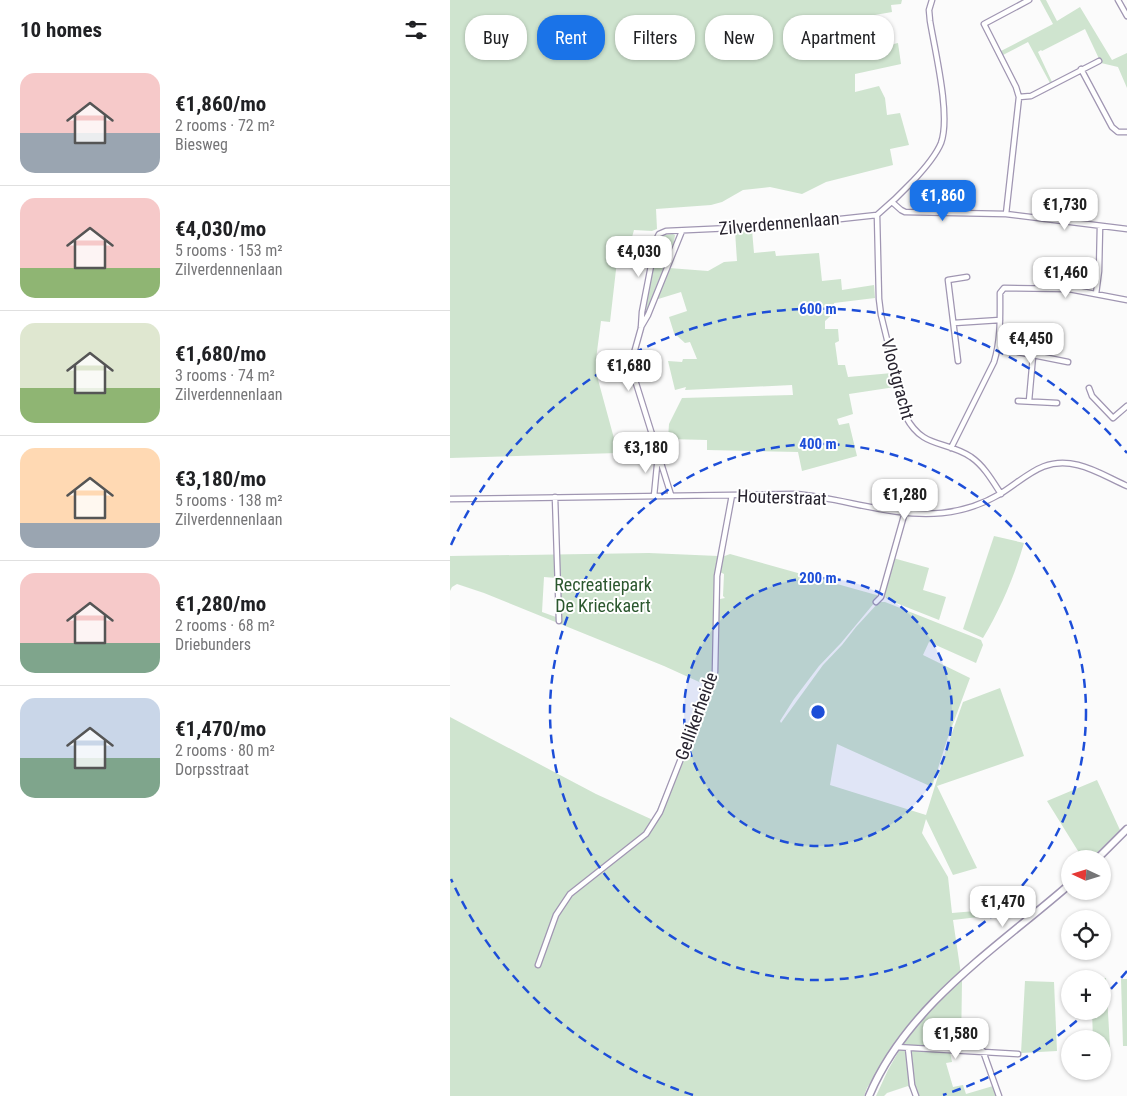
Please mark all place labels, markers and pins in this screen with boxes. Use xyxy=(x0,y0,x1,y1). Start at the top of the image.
pin: €1,860 xyxy=(902,180,984,222)
pin: €1,730 xyxy=(1024,188,1106,231)
pin: €4,030 xyxy=(598,236,680,278)
pin: €1,460 xyxy=(1025,256,1107,299)
pin: €4,450 xyxy=(990,322,1072,365)
pin: €1,680 xyxy=(588,350,670,392)
pin: €3,180 xyxy=(605,432,687,474)
pin: €1,280 xyxy=(864,478,946,521)
centre of rings xyxy=(809,703,827,721)
pin: €1,470 xyxy=(962,886,1044,928)
pin: €1,580 xyxy=(915,1018,997,1060)

